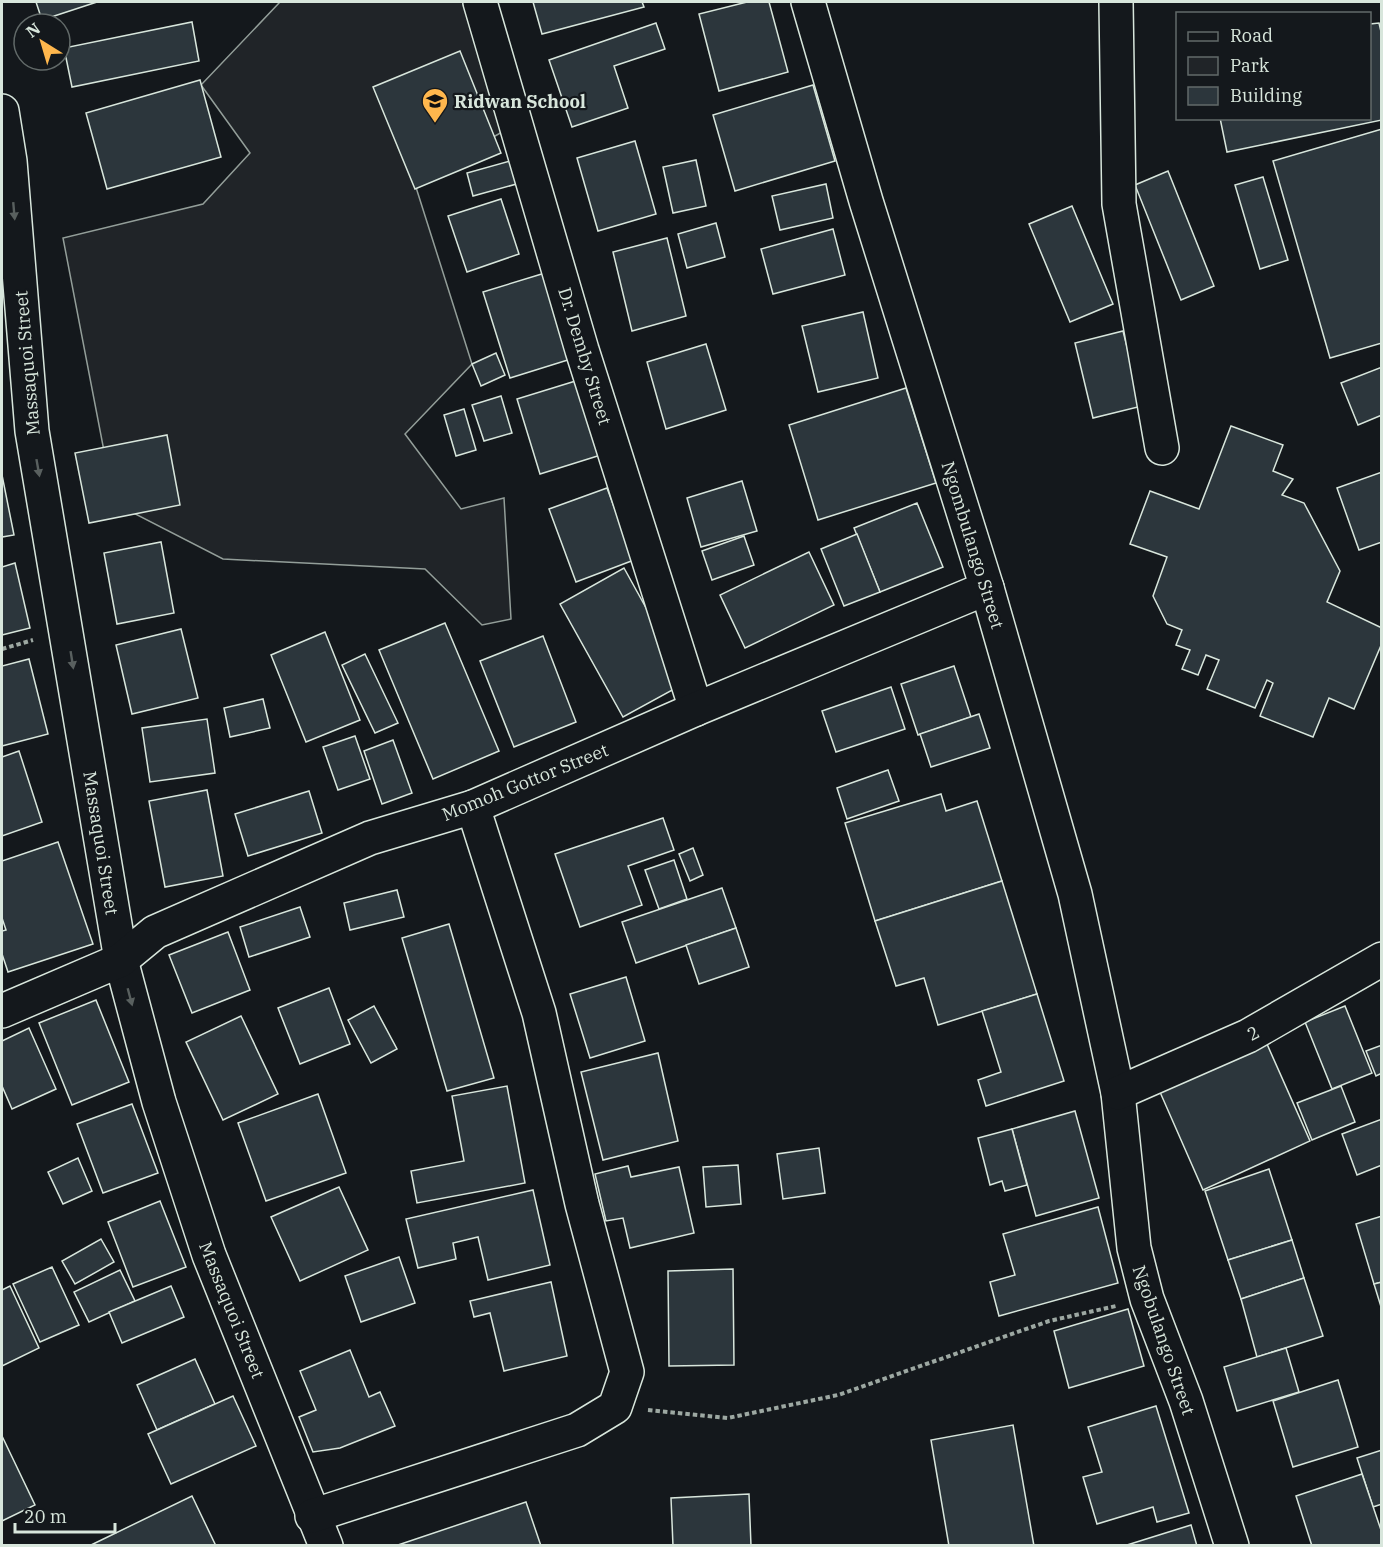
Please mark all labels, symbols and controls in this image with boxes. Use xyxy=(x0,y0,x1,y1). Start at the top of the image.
north arrow xyxy=(12,12,72,72)
legend xyxy=(1176,12,1371,120)
text: N xyxy=(22,18,44,42)
text: Road xyxy=(1230,24,1273,47)
text: Park xyxy=(1230,54,1270,77)
text: Building xyxy=(1230,84,1302,107)
school or university icon: Ridwan School xyxy=(420,86,450,124)
place label: Ridwan School xyxy=(454,90,586,113)
one-way arrow xyxy=(10,201,19,220)
street label: Dr. Demby Street xyxy=(553,285,617,427)
street label: Massaquoi Street xyxy=(9,290,45,436)
one-way arrow xyxy=(34,458,43,477)
street label: Ngombulango Street xyxy=(937,458,1009,632)
one-way arrow xyxy=(67,650,76,669)
street label: Momoh Gottor Street xyxy=(439,738,611,826)
street label: Massaquoi Street xyxy=(78,769,124,917)
one-way arrow xyxy=(126,987,136,1006)
street label: 2 xyxy=(1243,1020,1263,1046)
street label: Massaquoi Street xyxy=(194,1238,270,1382)
street label: Ngobulango Street xyxy=(1128,1262,1200,1418)
scale bar xyxy=(15,1496,116,1534)
text: 20 m xyxy=(24,1505,67,1528)

